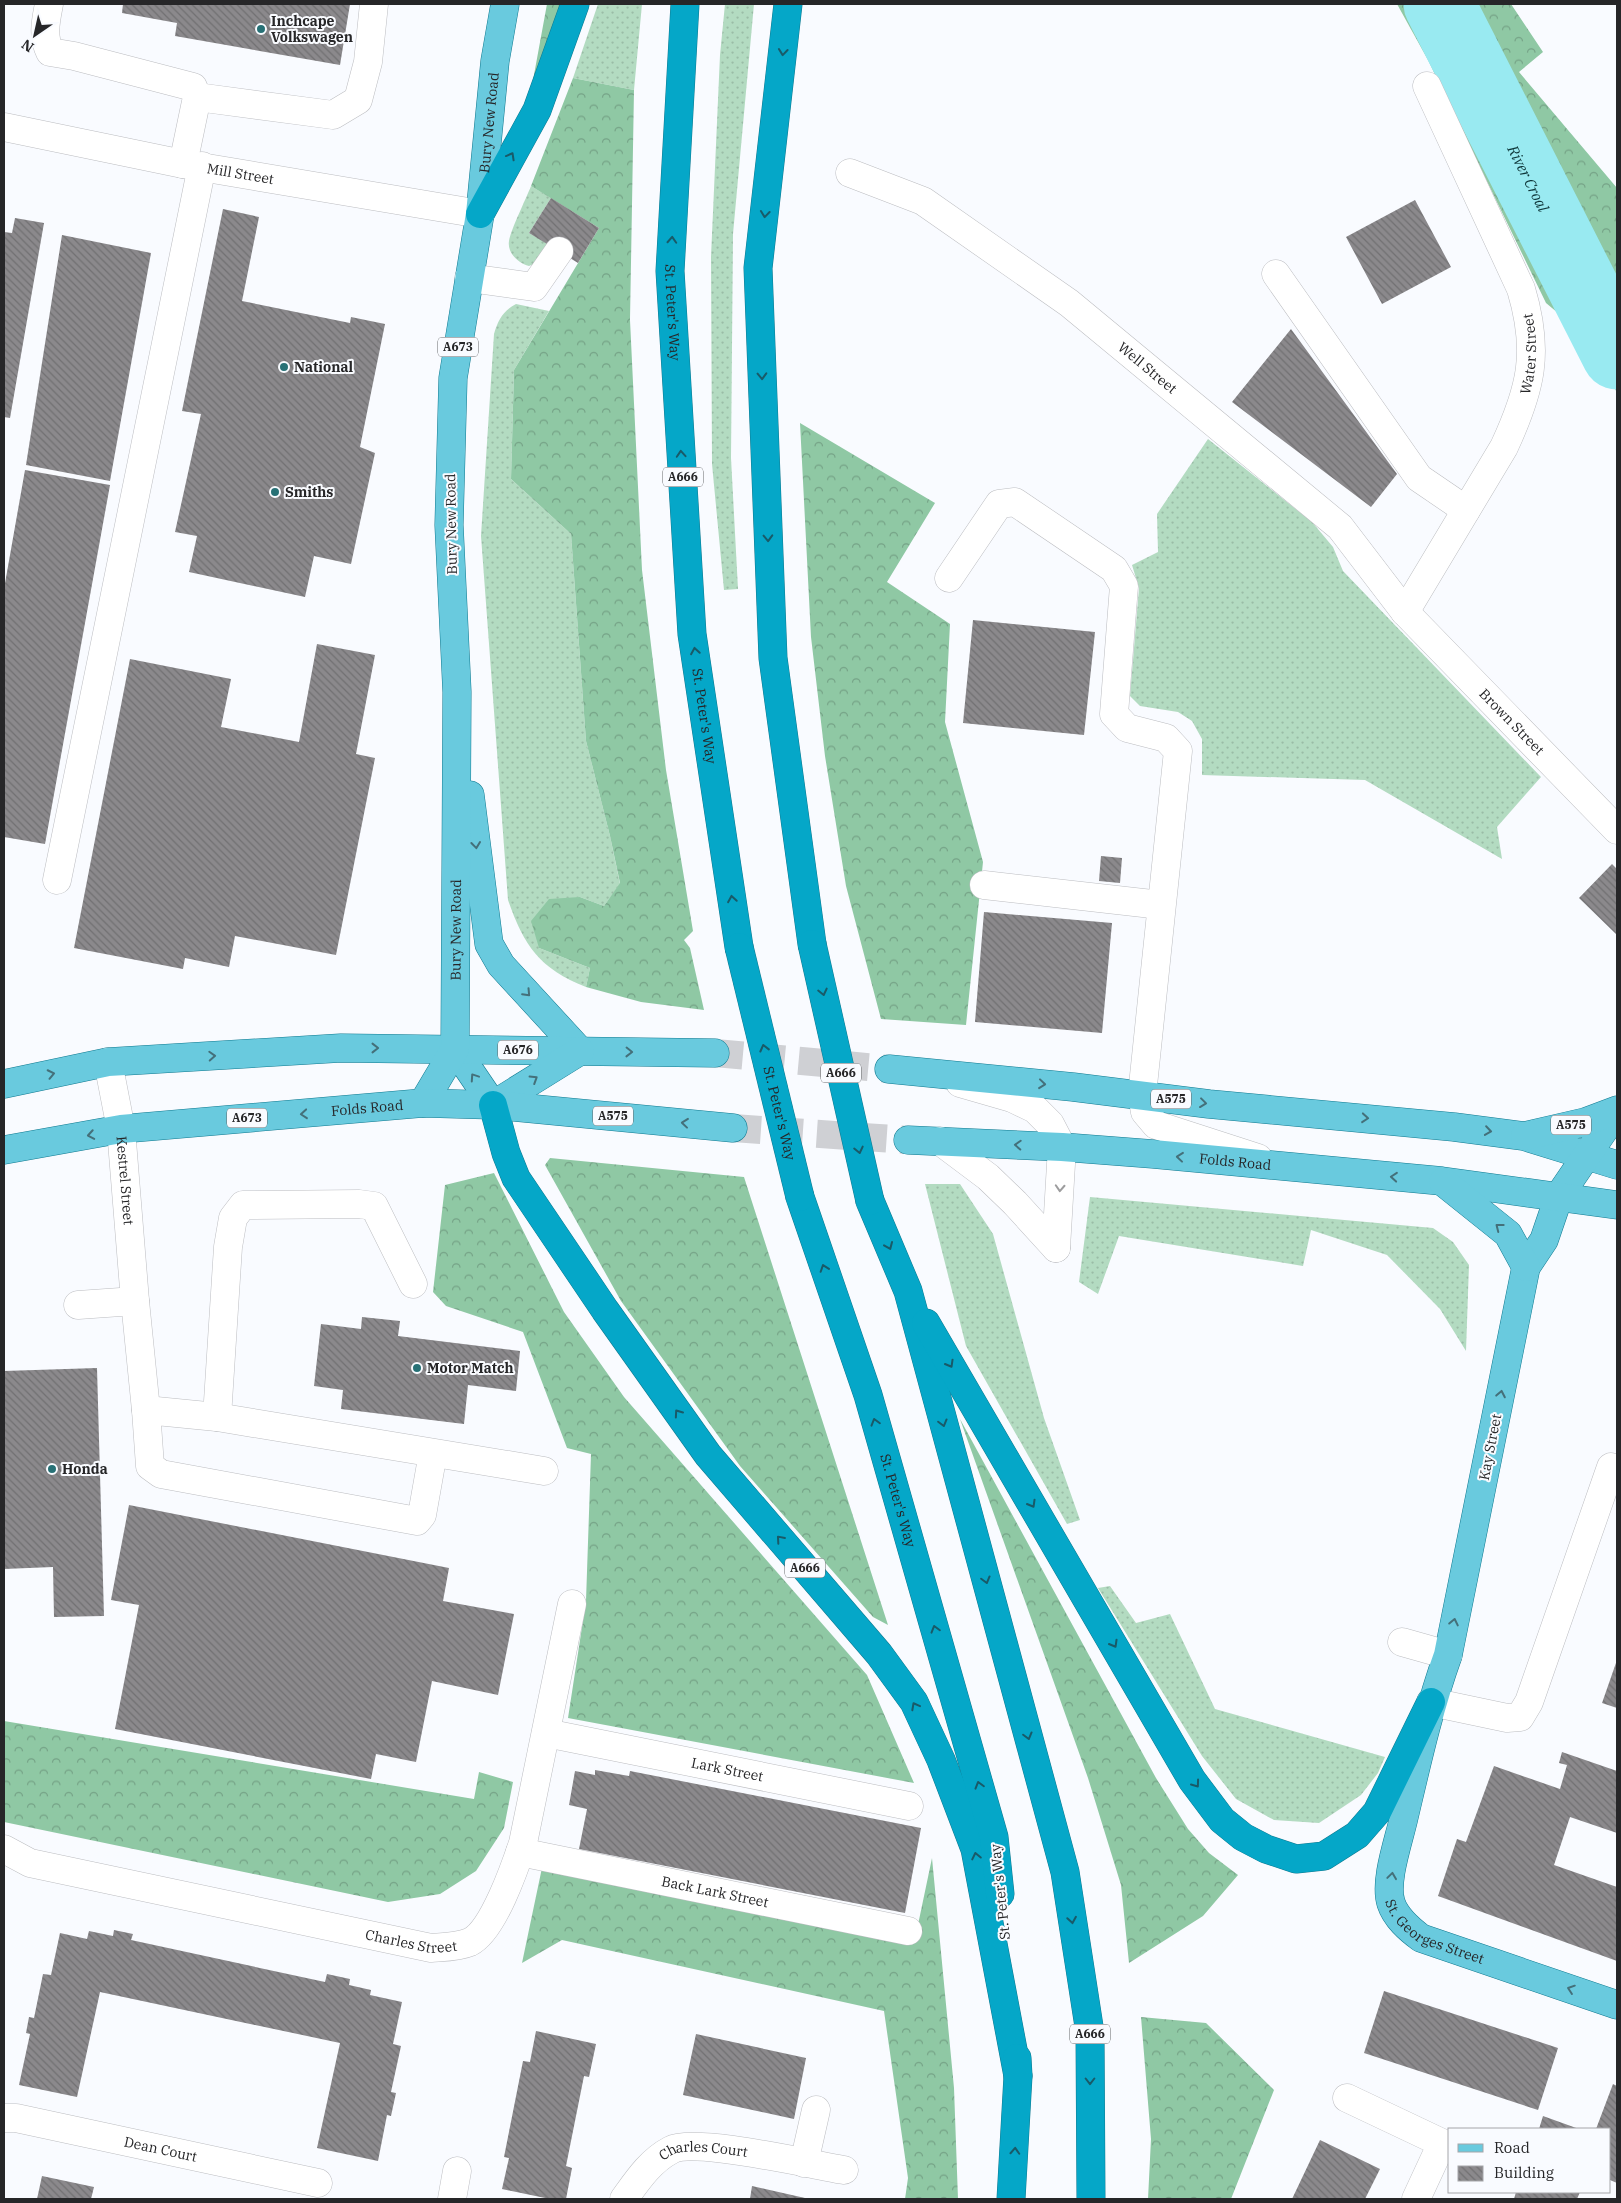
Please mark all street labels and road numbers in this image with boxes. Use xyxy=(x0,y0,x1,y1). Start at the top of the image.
street label: Bury New Road xyxy=(475,71,503,174)
street label: Mill Street xyxy=(206,159,275,188)
street label: St. Peter's Way xyxy=(661,264,684,362)
street label: Water Street xyxy=(1516,312,1540,396)
road number: A673 xyxy=(438,338,478,357)
street label: Well Street xyxy=(1114,338,1181,398)
road number: A666 xyxy=(663,468,703,487)
street label: Bury New Road xyxy=(441,473,461,575)
street label: St. Peter's Way xyxy=(688,667,720,766)
street label: Brown Street xyxy=(1475,685,1548,759)
street label: Bury New Road xyxy=(446,879,465,980)
road number: A676 xyxy=(498,1040,538,1060)
street label: St. Peter's Way xyxy=(759,1064,800,1163)
road number: A666 xyxy=(821,1064,861,1082)
road number: A575 xyxy=(1151,1090,1191,1108)
street label: Folds Road xyxy=(330,1096,405,1120)
road number: A575 xyxy=(593,1106,633,1126)
road number: A673 xyxy=(227,1108,267,1128)
road number: A575 xyxy=(1551,1116,1591,1134)
street label: Kestrel Street xyxy=(113,1135,138,1226)
street label: Folds Road xyxy=(1198,1149,1273,1174)
street label: Kay Street xyxy=(1475,1412,1505,1482)
street label: St. Peter's Way xyxy=(876,1452,920,1550)
road number: A666 xyxy=(785,1559,825,1578)
street label: Lark Street xyxy=(690,1753,765,1786)
street label: St. Peter's Way xyxy=(986,1843,1014,1941)
street label: Back Lark Street xyxy=(660,1872,770,1911)
street label: St. Georges Street xyxy=(1381,1897,1487,1968)
street label: Charles Street xyxy=(364,1925,458,1957)
road number: A666 xyxy=(1070,2025,1110,2044)
street label: Dean Court xyxy=(123,2133,199,2166)
street label: Charles Court xyxy=(655,2138,749,2164)

